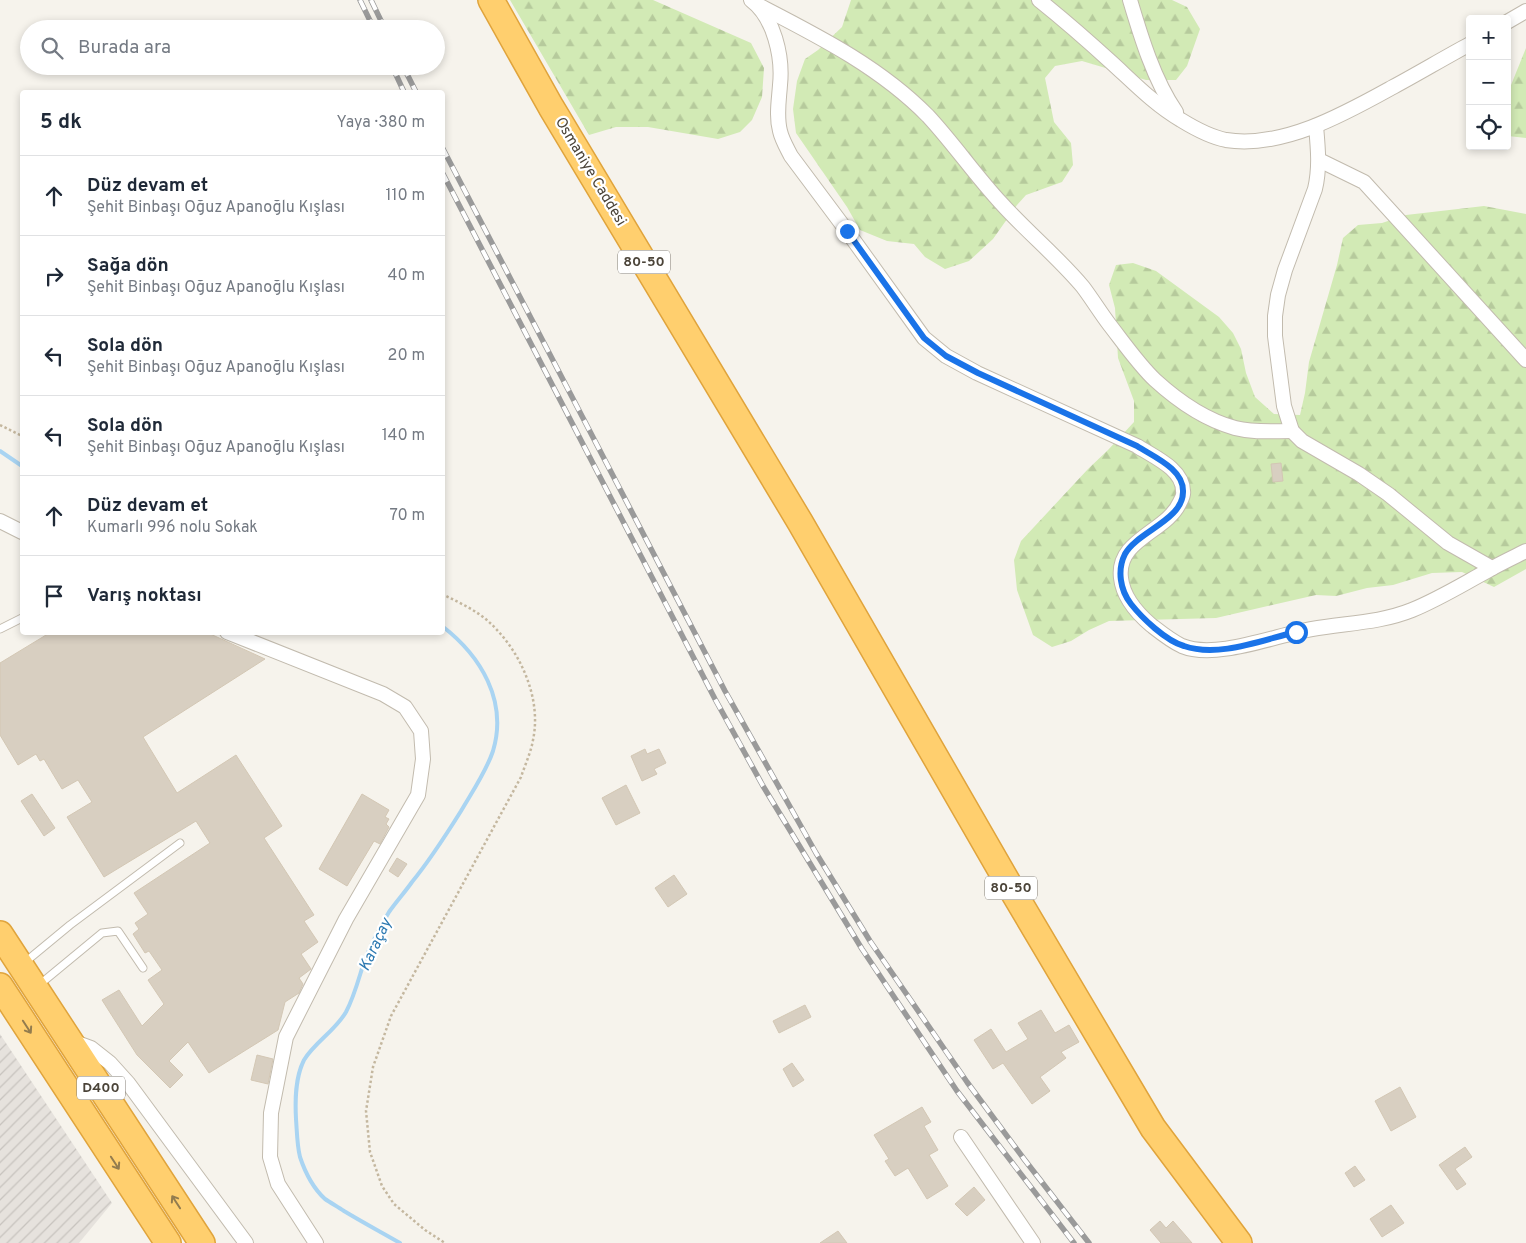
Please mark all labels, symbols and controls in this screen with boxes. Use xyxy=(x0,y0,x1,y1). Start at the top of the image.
map controls xyxy=(1466,15,1511,150)
button: + xyxy=(1466,15,1511,60)
search box xyxy=(20,20,445,75)
icon: search xyxy=(38,34,66,62)
text: Burada ara xyxy=(78,36,171,60)
button: − xyxy=(1466,60,1511,105)
button: locate xyxy=(1466,105,1511,150)
text: 5 dk xyxy=(40,109,82,136)
text: Yaya · 380 m xyxy=(337,113,425,133)
street label: Osmaniye Caddesi xyxy=(550,114,630,230)
text: Düz devam et xyxy=(87,174,208,198)
icon: ahead xyxy=(40,182,68,210)
text: 110 m xyxy=(385,186,425,206)
text: Şehit Binbaşı Oğuz Apanoğlu Kışlası xyxy=(87,198,345,218)
route end xyxy=(836,220,859,243)
road number: 80-50 xyxy=(618,250,670,274)
text: Sağa dön xyxy=(87,254,169,278)
icon: right xyxy=(40,262,68,290)
text: 40 m xyxy=(387,266,425,286)
text: Şehit Binbaşı Oğuz Apanoğlu Kışlası xyxy=(87,278,345,298)
text: Sola dön xyxy=(87,334,163,358)
icon: left xyxy=(40,342,68,370)
text: 20 m xyxy=(388,346,425,366)
text: Şehit Binbaşı Oğuz Apanoğlu Kışlası xyxy=(87,358,345,378)
text: Sola dön xyxy=(87,414,163,438)
icon: left xyxy=(40,422,68,450)
text: 140 m xyxy=(382,426,425,446)
text: Şehit Binbaşı Oğuz Apanoğlu Kışlası xyxy=(87,438,345,458)
text: Düz devam et xyxy=(87,494,208,518)
icon: ahead xyxy=(40,502,68,530)
text: 70 m xyxy=(390,506,425,526)
text: Kumarlı 996 nolu Sokak xyxy=(87,518,258,538)
icon: arrive xyxy=(40,582,68,610)
text: Varış noktası xyxy=(87,584,202,608)
route start xyxy=(1285,621,1308,644)
road number: 80-50 xyxy=(985,876,1037,900)
water label: Karaçay xyxy=(355,914,398,975)
one-way arrow xyxy=(21,1020,32,1034)
road number: D400 xyxy=(77,1076,125,1100)
one-way arrow xyxy=(110,1156,121,1170)
one-way arrow xyxy=(171,1195,181,1209)

